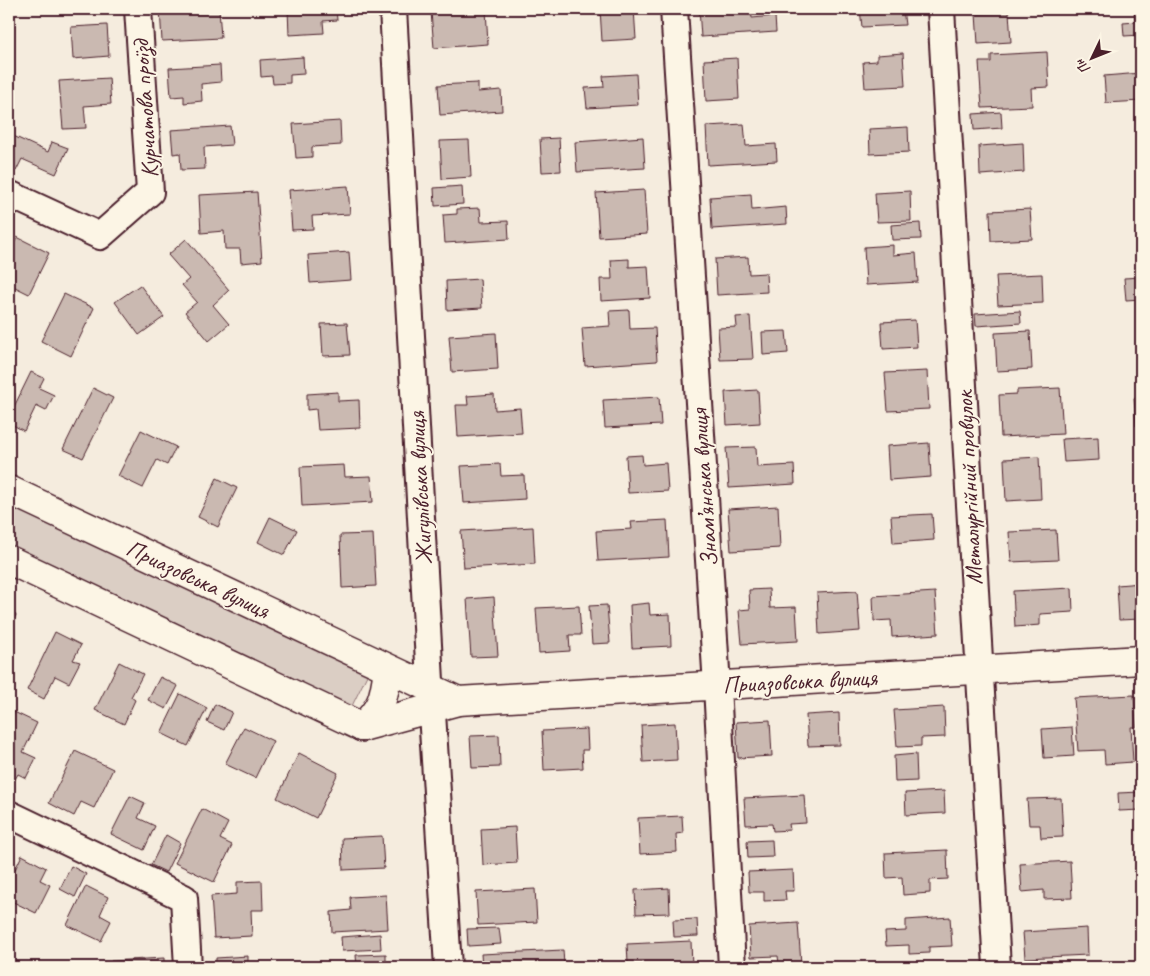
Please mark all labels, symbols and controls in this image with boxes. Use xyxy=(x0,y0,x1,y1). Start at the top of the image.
north arrow xyxy=(1068,32,1118,82)
street label: Курчатова проїзд xyxy=(125,37,166,179)
text: Пн xyxy=(1071,55,1094,78)
street label: Металургійний провулок xyxy=(949,388,989,586)
street label: Знам’янська вулиця xyxy=(683,407,724,568)
street label: Жигулівська вулиця xyxy=(401,409,439,565)
street label: Приазовська вулиця xyxy=(122,533,276,626)
street label: Приазовська вулиця xyxy=(722,662,879,700)

